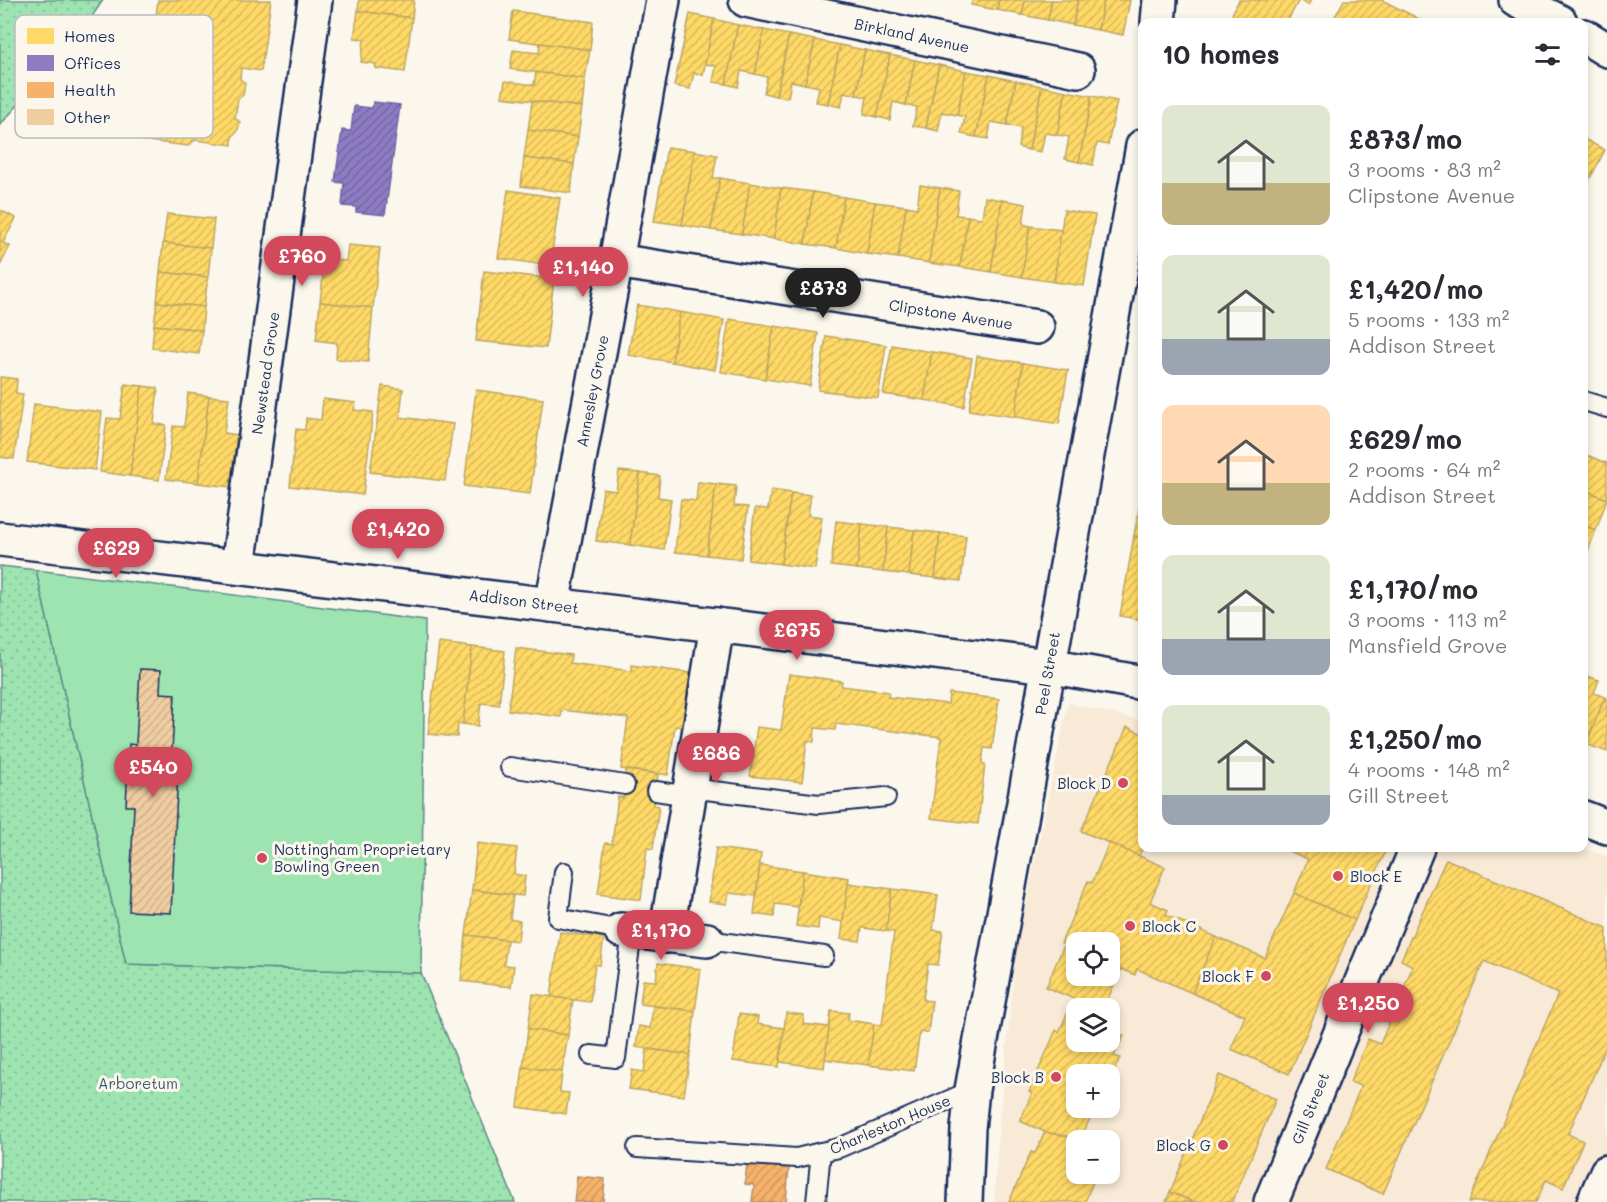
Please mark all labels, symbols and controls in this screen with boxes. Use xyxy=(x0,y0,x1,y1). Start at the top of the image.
street label: Birkland Avenue xyxy=(853,13,971,57)
legend xyxy=(15,15,213,138)
text: Homes xyxy=(64,25,115,46)
text: 10 homes xyxy=(1162,37,1280,71)
icon: filters xyxy=(1531,38,1564,71)
text: Offices xyxy=(64,52,121,73)
text: Health xyxy=(64,79,115,100)
text: Other xyxy=(64,106,111,127)
text: £873/mo xyxy=(1348,122,1462,156)
icon: home xyxy=(1210,129,1282,201)
text: 3 rooms · 83 m² xyxy=(1348,156,1501,182)
text: Clipstone Avenue xyxy=(1348,182,1515,208)
pin: £760 xyxy=(266,236,338,287)
text: £760 xyxy=(278,242,326,268)
pin: £1,140 xyxy=(534,247,632,298)
text: £1,140 xyxy=(552,253,614,279)
pin: £873 xyxy=(787,268,859,319)
text: £1,420/mo xyxy=(1348,272,1483,306)
text: £873 xyxy=(799,274,847,300)
icon: home xyxy=(1210,279,1282,351)
street label: Clipstone Avenue xyxy=(888,294,1014,334)
text: 5 rooms · 133 m² xyxy=(1348,306,1509,332)
street label: Newstead Grove xyxy=(246,310,284,436)
text: Addison Street xyxy=(1348,332,1496,358)
street label: Annesley Grove xyxy=(571,333,613,449)
text: £629/mo xyxy=(1348,422,1462,456)
icon: home xyxy=(1210,429,1282,501)
text: 2 rooms · 64 m² xyxy=(1348,456,1500,482)
text: Addison Street xyxy=(1348,482,1496,508)
pin: £1,420 xyxy=(349,509,447,560)
text: £1,420 xyxy=(366,515,430,541)
pin: £629 xyxy=(80,528,152,579)
text: £629 xyxy=(92,534,140,560)
text: £1,170/mo xyxy=(1348,572,1478,606)
icon: home xyxy=(1210,579,1282,651)
street label: Addison Street xyxy=(468,584,580,618)
text: 3 rooms · 113 m² xyxy=(1348,606,1507,632)
pin: £675 xyxy=(761,610,833,661)
text: £675 xyxy=(773,616,821,642)
street label: Peel Street xyxy=(1030,630,1064,716)
text: Mansfield Grove xyxy=(1348,632,1507,658)
text: £1,250/mo xyxy=(1348,722,1482,756)
icon: home xyxy=(1210,729,1282,801)
pin: £686 xyxy=(680,733,752,784)
text: £686 xyxy=(691,739,741,765)
pin: £540 xyxy=(117,747,189,798)
text: £540 xyxy=(128,753,178,779)
text: 4 rooms · 148 m² xyxy=(1348,756,1510,782)
place label: Block D xyxy=(1057,773,1111,793)
marker: Block D xyxy=(1116,776,1130,790)
text: Gill Street xyxy=(1348,782,1449,808)
place label: Nottingham Proprietary Bowling Green xyxy=(274,839,451,876)
marker: Nottingham Proprietary Bowling Green xyxy=(255,851,269,865)
place label: Block E xyxy=(1350,866,1403,886)
marker: Block E xyxy=(1331,869,1345,883)
pin: £1,170 xyxy=(612,910,710,961)
text: £1,170 xyxy=(631,916,691,942)
place label: Block C xyxy=(1142,916,1197,936)
marker: Block C xyxy=(1123,919,1137,933)
map controls xyxy=(1066,932,1120,1184)
button: locate xyxy=(1066,932,1120,986)
place label: Block F xyxy=(1202,966,1254,986)
marker: Block F xyxy=(1259,969,1273,983)
pin: £1,250 xyxy=(1319,983,1417,1034)
text: £1,250 xyxy=(1336,989,1400,1015)
button: layers xyxy=(1066,998,1120,1052)
button: + xyxy=(1066,1064,1120,1118)
place label: Block B xyxy=(991,1067,1044,1087)
street label: Gill Street xyxy=(1287,1069,1333,1147)
marker: Block B xyxy=(1049,1070,1063,1084)
park label: Arboretum xyxy=(98,1073,178,1093)
street label: Charleston House xyxy=(827,1090,953,1158)
button: − xyxy=(1066,1130,1120,1184)
place label: Block G xyxy=(1156,1135,1211,1155)
marker: Block G xyxy=(1216,1138,1230,1152)

